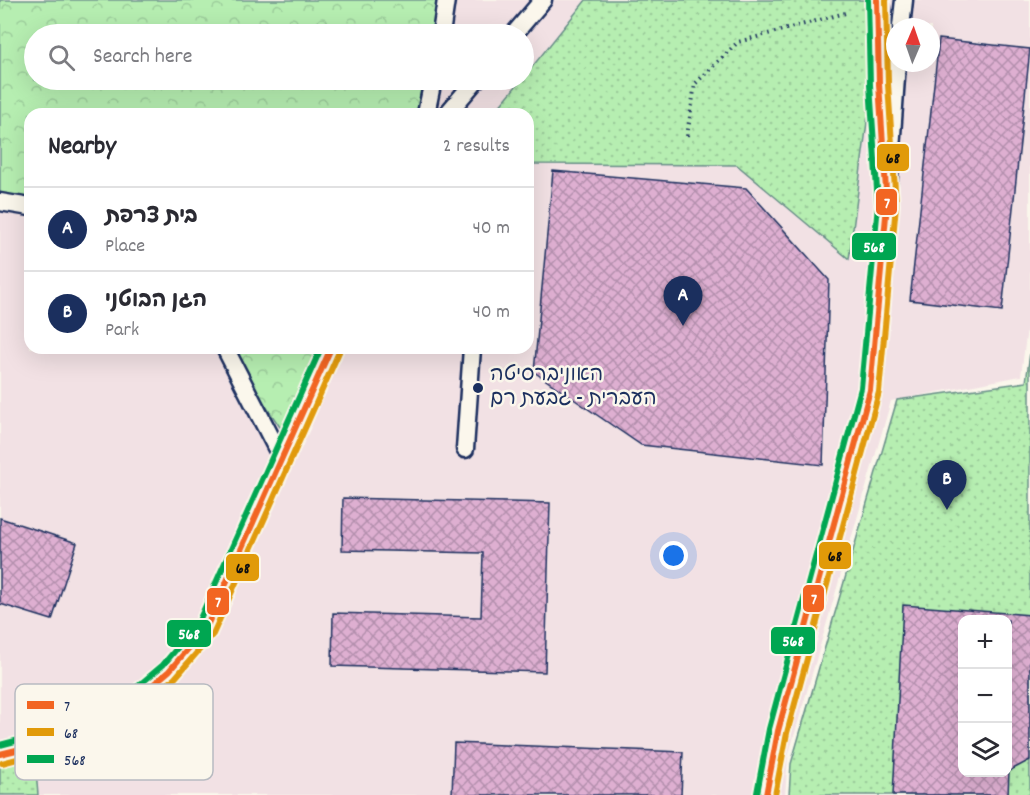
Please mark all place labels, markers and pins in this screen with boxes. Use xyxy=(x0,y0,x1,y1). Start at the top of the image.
pin: A xyxy=(664,276,702,326)
place label: האוניברסיטה העברית - גבעת רם xyxy=(490,361,657,415)
marker: האוניברסיטה העברית - גבעת רם xyxy=(471,381,485,395)
pin: B xyxy=(928,460,966,510)

